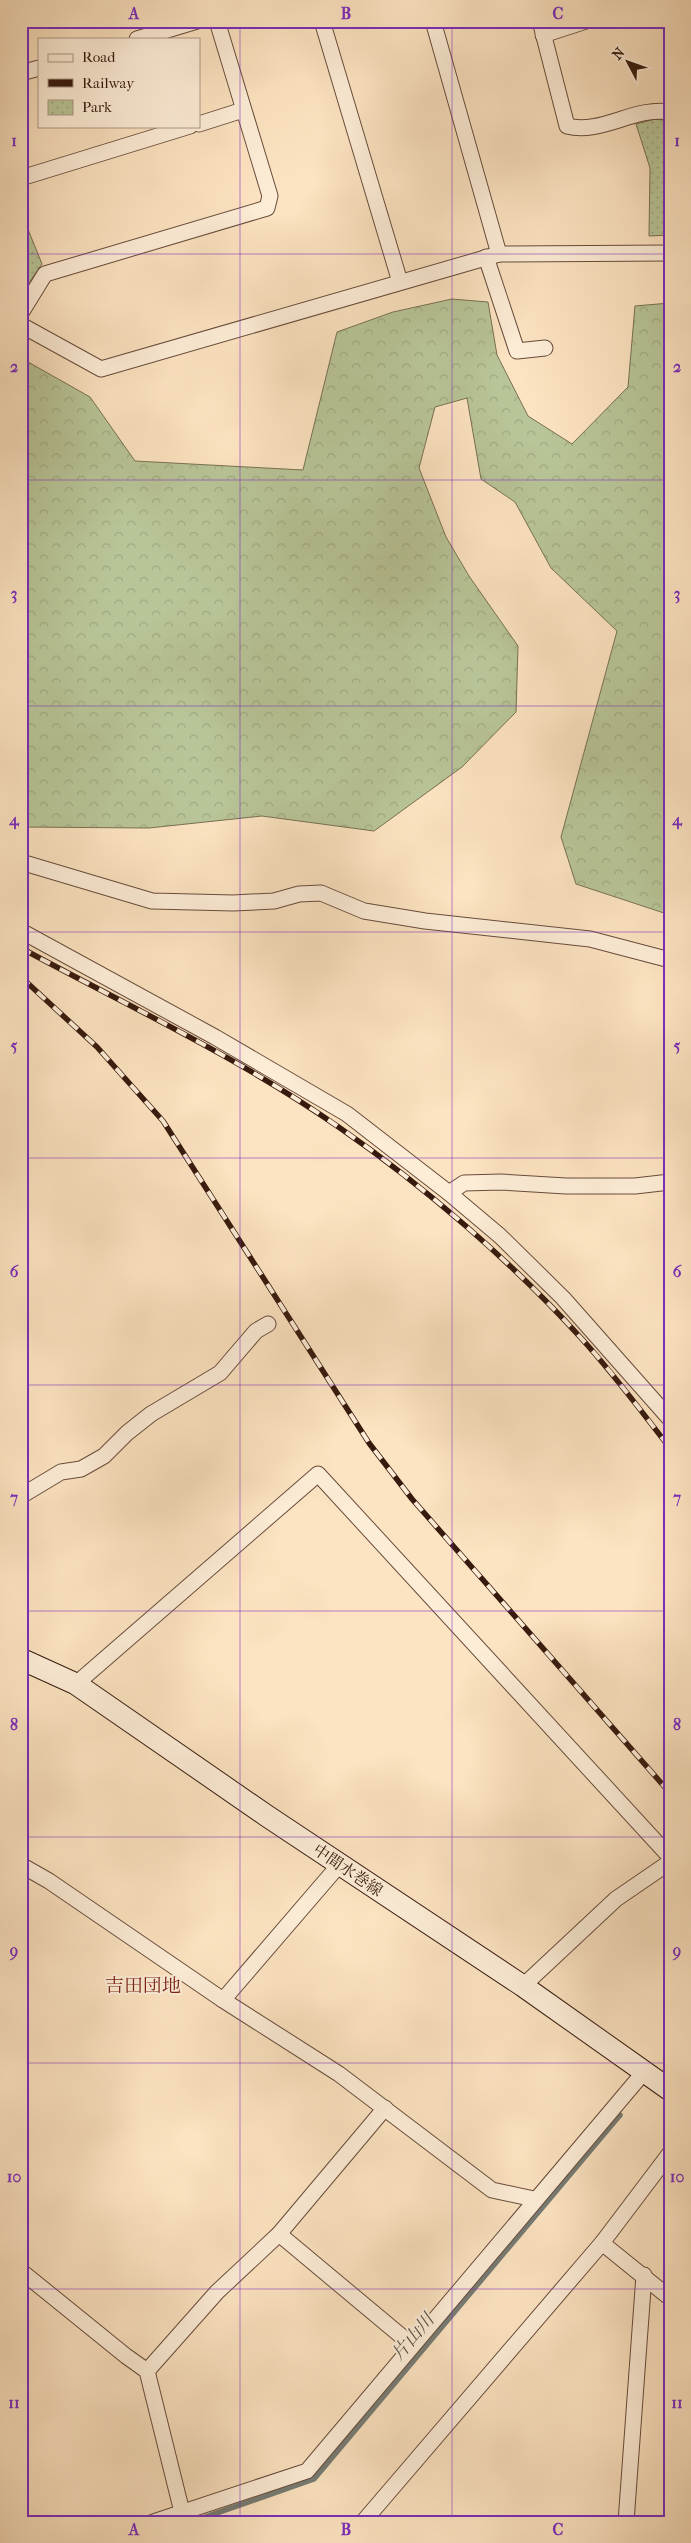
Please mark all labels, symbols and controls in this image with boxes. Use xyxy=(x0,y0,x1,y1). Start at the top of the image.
text: A xyxy=(128,4,140,23)
text: B xyxy=(341,4,351,23)
text: C xyxy=(553,4,564,23)
legend xyxy=(38,38,200,128)
north arrow xyxy=(604,38,654,88)
text: N xyxy=(609,44,629,63)
text: Road xyxy=(82,48,116,66)
text: Railway xyxy=(82,74,135,92)
text: Park xyxy=(82,98,112,116)
text: 1 xyxy=(11,131,17,150)
text: 1 xyxy=(674,131,680,150)
text: 2 xyxy=(10,357,18,376)
text: 2 xyxy=(673,357,681,376)
text: 3 xyxy=(11,584,17,604)
text: 3 xyxy=(674,584,680,604)
text: 4 xyxy=(8,810,20,830)
text: 4 xyxy=(671,810,683,830)
text: 5 xyxy=(11,1036,18,1055)
text: 5 xyxy=(674,1036,681,1055)
text: 6 xyxy=(10,1262,19,1281)
text: 6 xyxy=(673,1262,682,1281)
text: 7 xyxy=(9,1488,18,1507)
text: 7 xyxy=(672,1488,681,1507)
text: 8 xyxy=(10,1715,18,1734)
text: 8 xyxy=(673,1715,681,1734)
street label: 中間水巻線 xyxy=(310,1840,386,1900)
text: 9 xyxy=(9,1941,18,1961)
text: 9 xyxy=(672,1941,681,1961)
district label: 吉田団地 xyxy=(105,1975,181,1997)
text: 10 xyxy=(7,2167,21,2186)
text: 10 xyxy=(670,2167,684,2186)
water label: 片山川 xyxy=(388,2308,440,2364)
text: 11 xyxy=(8,2393,20,2412)
text: 11 xyxy=(671,2393,683,2412)
text: A xyxy=(128,2520,140,2539)
text: B xyxy=(341,2520,351,2539)
text: C xyxy=(553,2520,564,2539)

